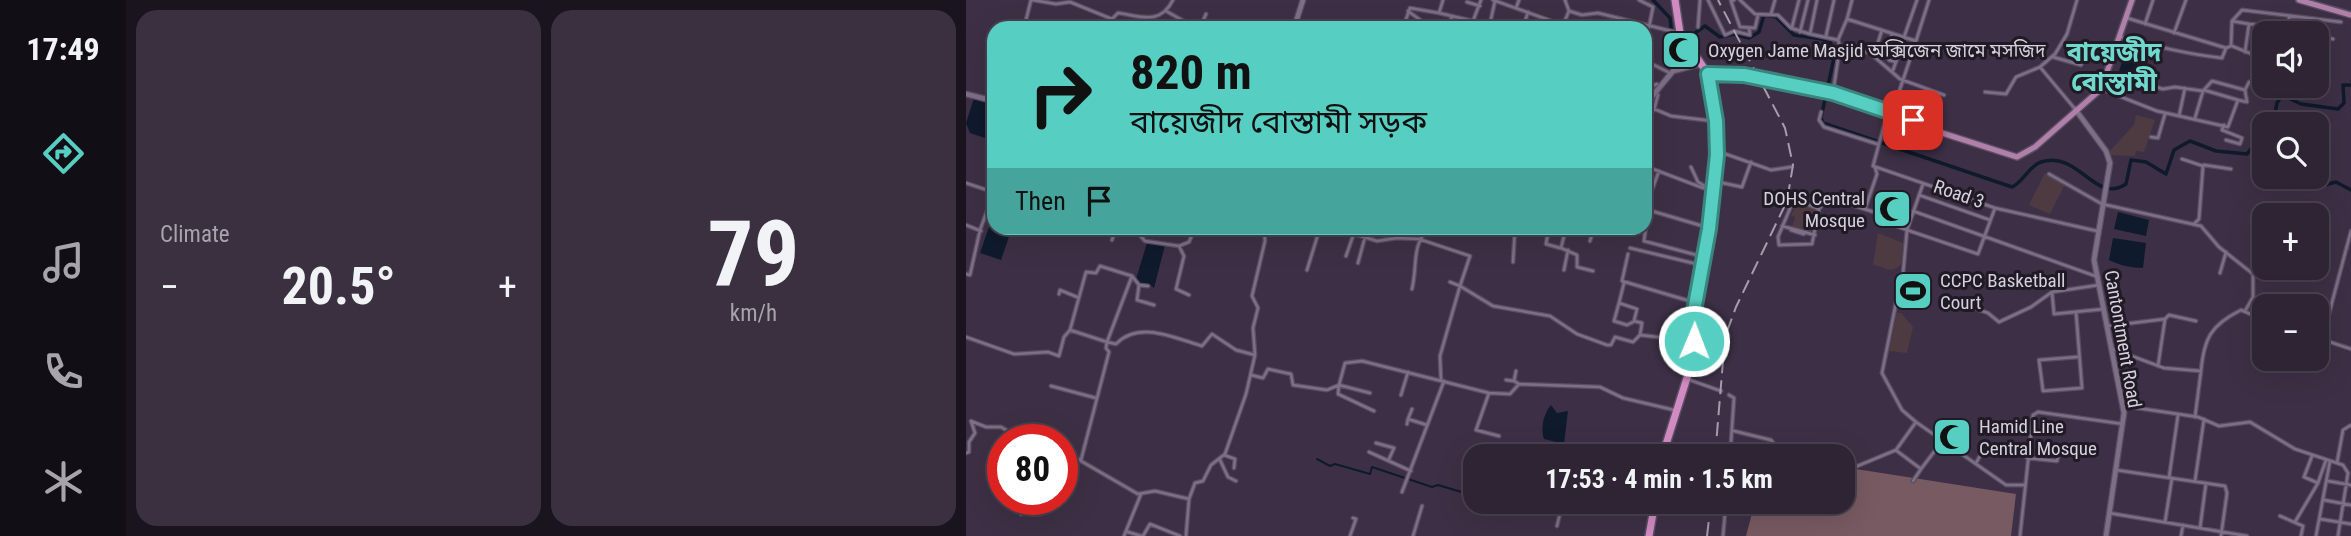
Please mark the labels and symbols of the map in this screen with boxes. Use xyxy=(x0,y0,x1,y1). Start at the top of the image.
mosque icon: Oxygen Jame Masjid অক্সিজেন জামে মসজিদ xyxy=(1660,29,1702,71)
district label: বায়েজীদ বোস্তামী xyxy=(2065,36,2163,97)
place label: Oxygen Jame Masjid অক্সিজেন জামে মসজিদ xyxy=(1708,39,2046,62)
pin xyxy=(1883,90,1943,150)
street label: Road 3 xyxy=(1931,175,1987,213)
place label: DOHS Central Mosque xyxy=(1763,187,1865,232)
mosque icon: DOHS Central Mosque xyxy=(1871,188,1913,230)
street label: Cantontment Road xyxy=(2100,268,2146,410)
place label: CCPC Basketball Court xyxy=(1940,269,2065,314)
sports icon: CCPC Basketball Court xyxy=(1892,270,1934,312)
position arrow xyxy=(1657,304,1731,378)
place label: Hamid Line Central Mosque xyxy=(1979,415,2097,460)
mosque icon: Hamid Line Central Mosque xyxy=(1931,416,1973,458)
speed limit sign: 80 xyxy=(987,424,1078,515)

